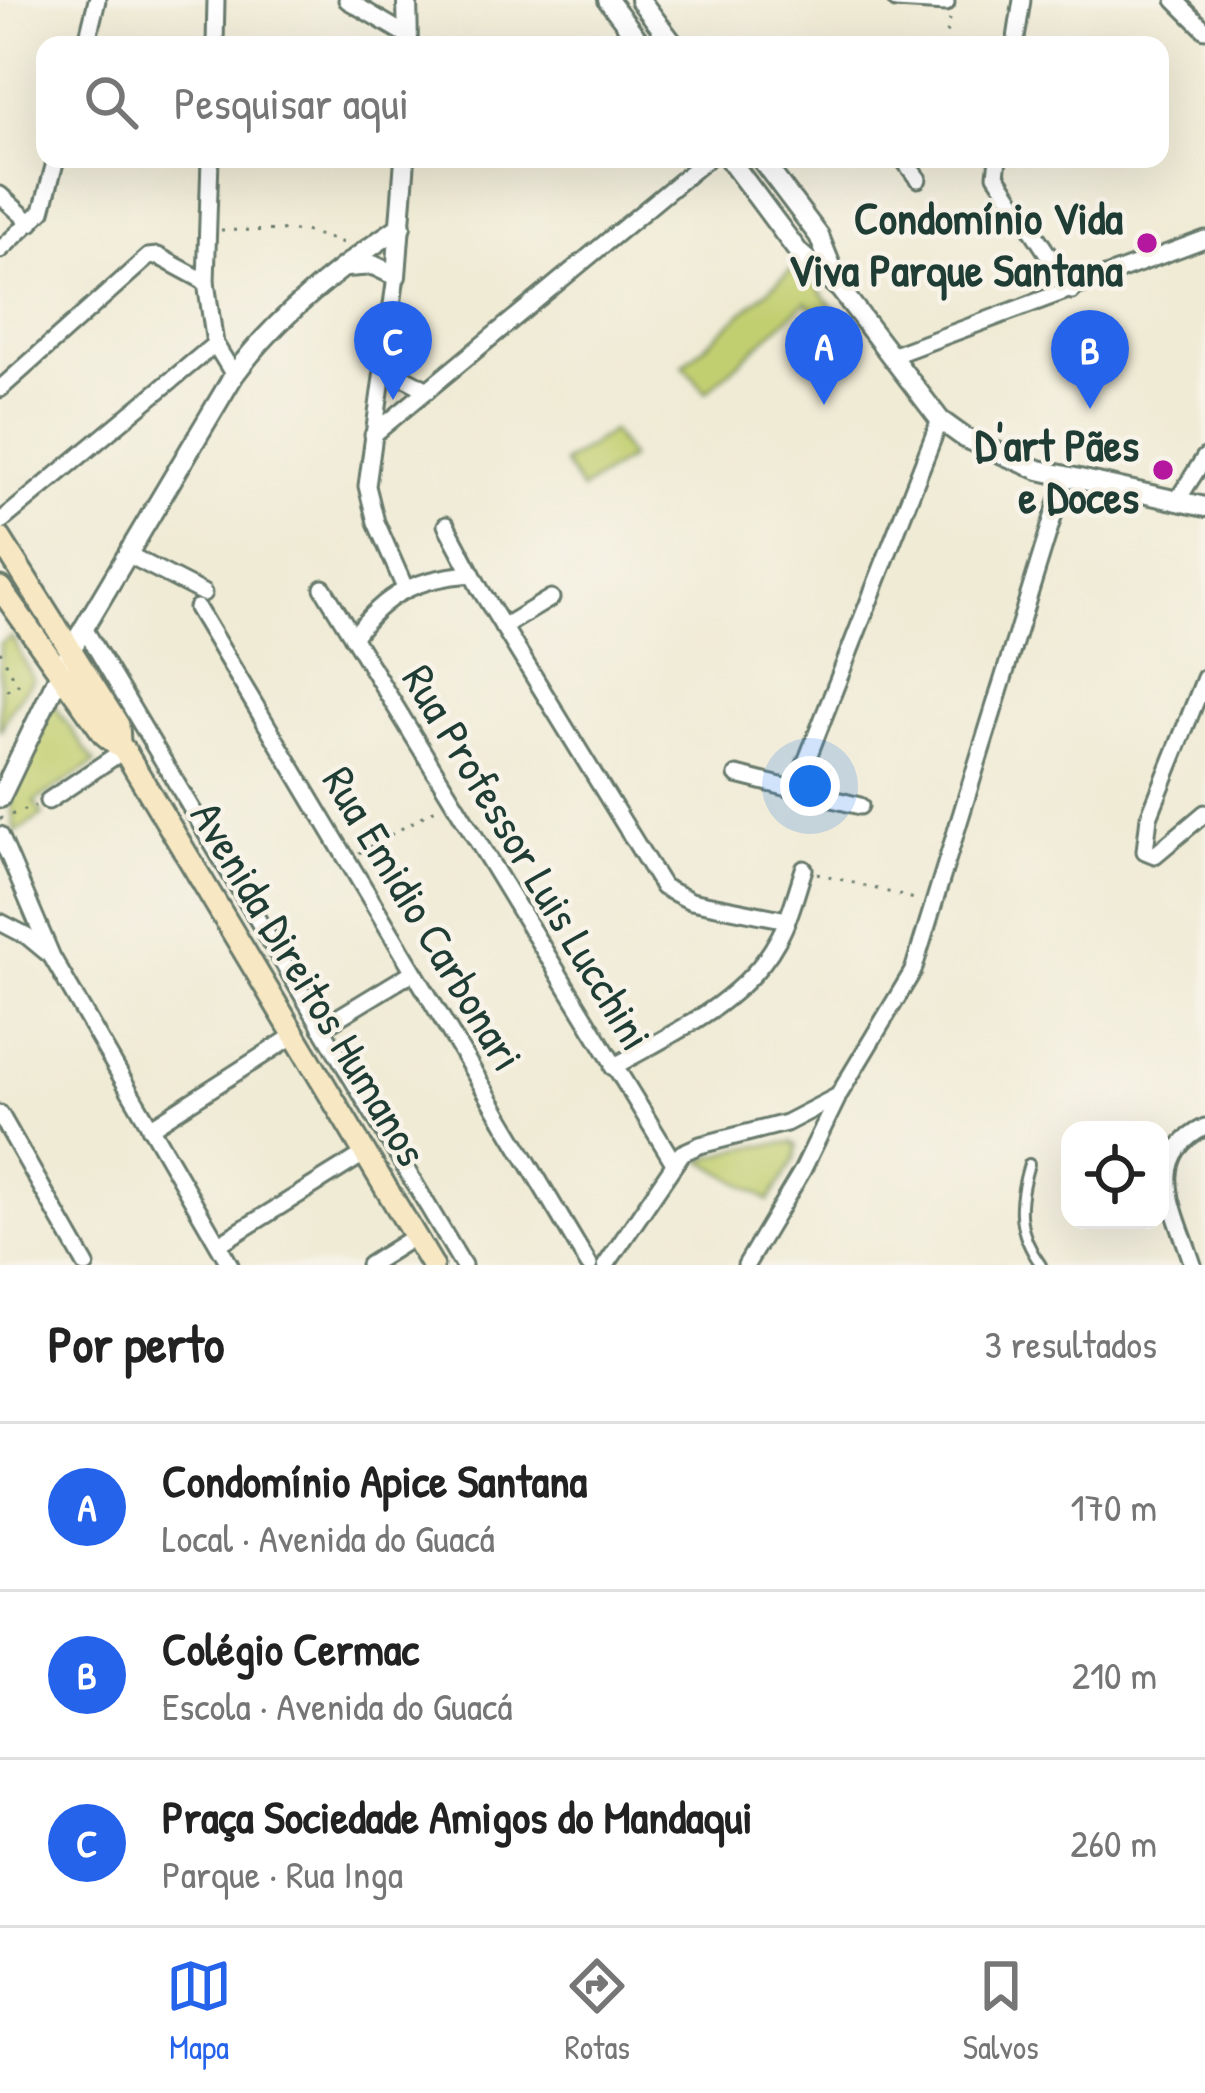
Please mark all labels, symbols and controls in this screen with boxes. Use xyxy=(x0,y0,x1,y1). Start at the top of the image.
search box xyxy=(36,36,1169,168)
icon: search xyxy=(78,69,144,135)
text: Pesquisar aqui xyxy=(174,72,409,133)
place label: Condomínio Vida Viva Parque Santana xyxy=(788,187,1123,301)
marker: Condomínio Vida Viva Parque Santana xyxy=(1134,230,1160,256)
pin: C xyxy=(354,301,432,400)
pin: A xyxy=(785,306,863,405)
pin: B xyxy=(1051,310,1129,409)
place label: D'art Pães e Doces xyxy=(975,414,1139,527)
marker: D'art Pães e Doces xyxy=(1150,457,1176,483)
street label: Rua Professor Luis Lucchini xyxy=(389,653,667,1061)
street label: Rua Emidio Carbonari xyxy=(309,755,539,1081)
your location xyxy=(780,756,840,816)
street label: Avenida Direitos Humanos xyxy=(177,789,443,1177)
map controls xyxy=(1061,1121,1169,1229)
button: locate xyxy=(1061,1121,1169,1229)
text: Por perto xyxy=(48,1309,224,1378)
text: 3 resultados xyxy=(984,1317,1157,1370)
text: Condomínio Apice Santana xyxy=(162,1450,587,1511)
text: A xyxy=(77,1480,97,1533)
text: 170 m xyxy=(1071,1480,1157,1533)
text: Local · Avenida do Guacá xyxy=(162,1511,495,1564)
text: Colégio Cermac xyxy=(162,1618,419,1679)
text: B xyxy=(77,1648,97,1701)
text: 210 m xyxy=(1072,1648,1157,1701)
text: Escola · Avenida do Guacá xyxy=(162,1679,512,1732)
text: Praça Sociedade Amigos do Mandaqui xyxy=(162,1786,753,1847)
text: C xyxy=(76,1816,98,1869)
text: 260 m xyxy=(1070,1816,1157,1869)
text: Parque · Rua Inga xyxy=(162,1847,403,1900)
tab: Mapa xyxy=(166,1953,232,2069)
tab: Rotas xyxy=(564,1953,630,2069)
tab: Salvos xyxy=(963,1953,1039,2069)

